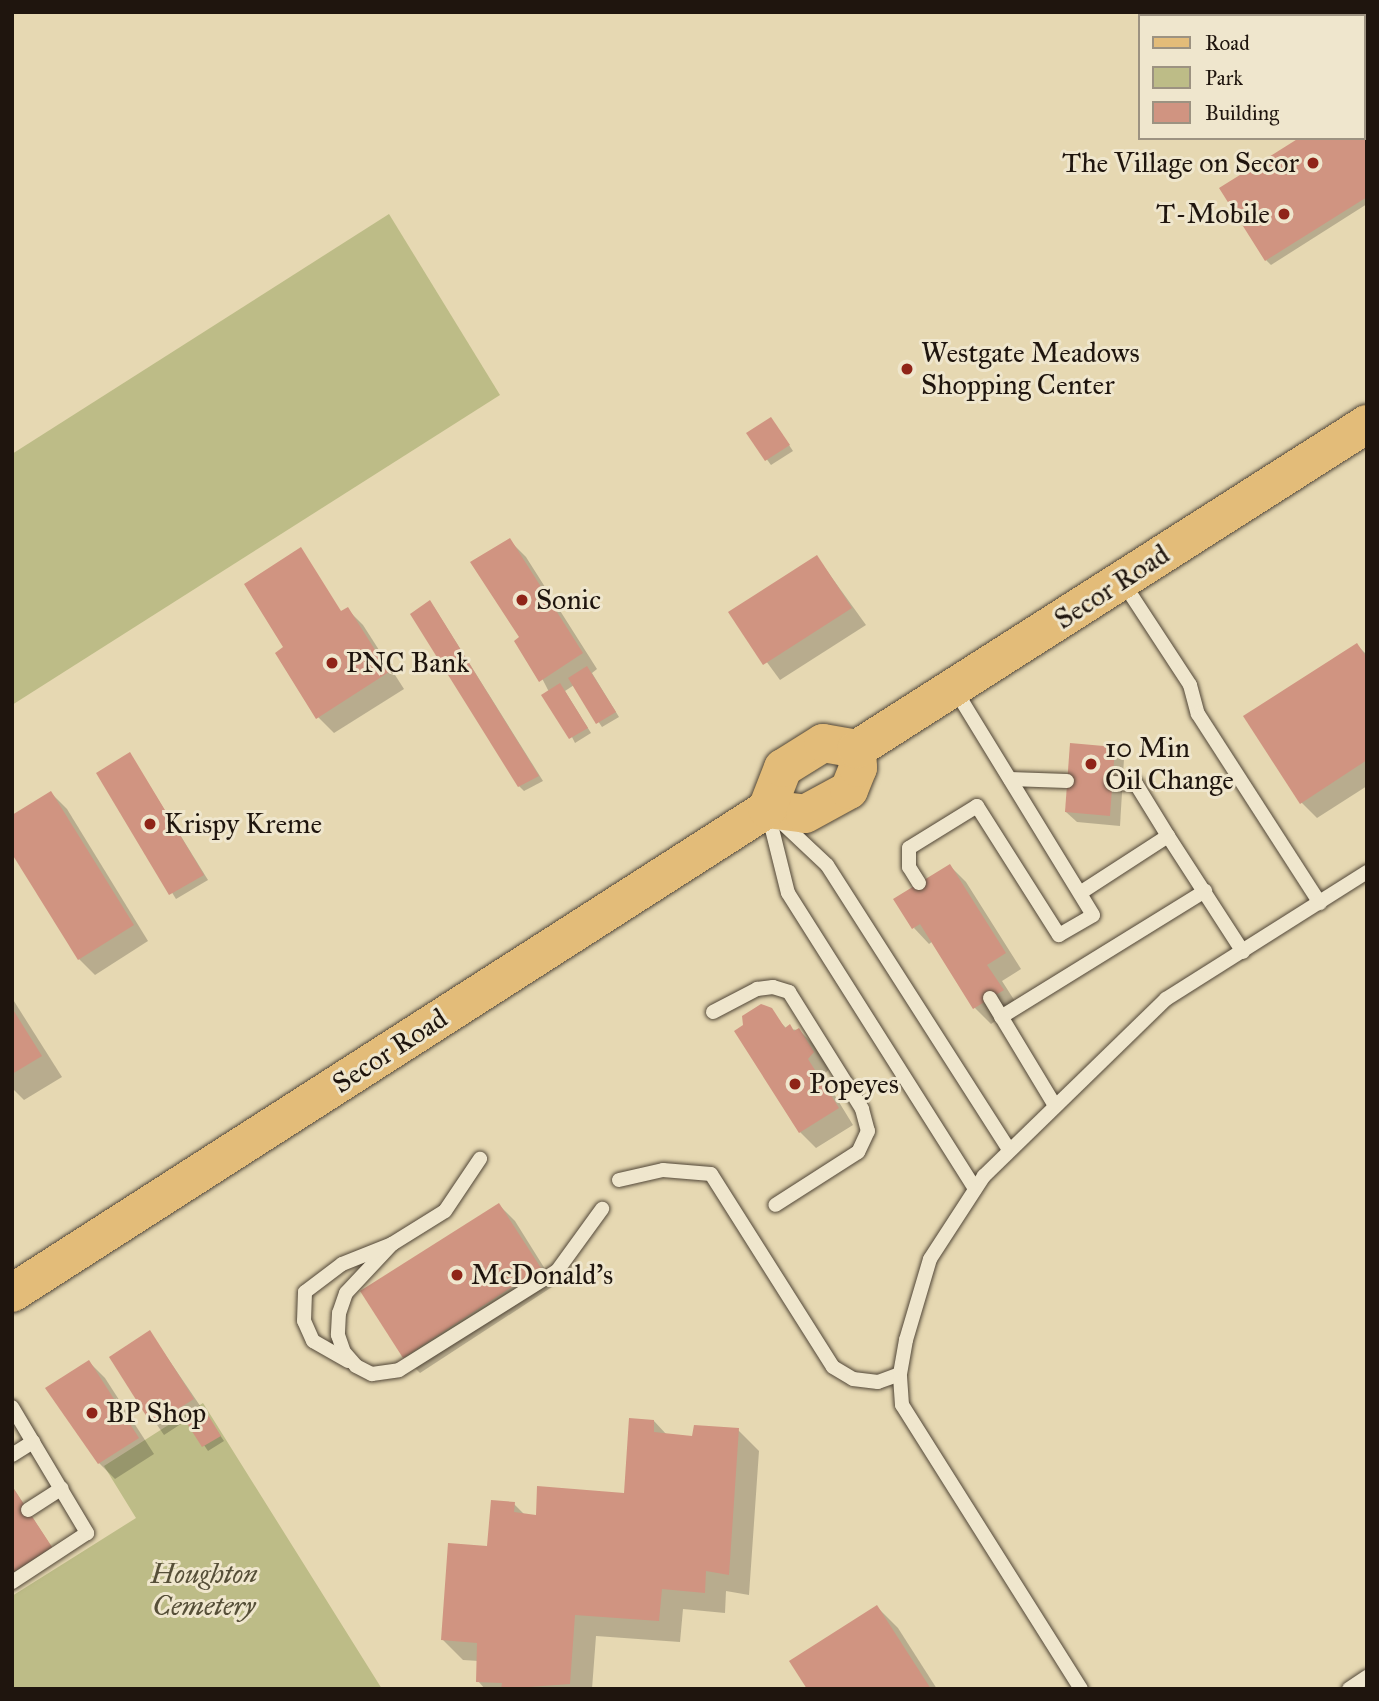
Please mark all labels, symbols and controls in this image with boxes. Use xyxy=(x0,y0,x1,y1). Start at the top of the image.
legend xyxy=(1138,14,1365,140)
text: Road xyxy=(1205,30,1250,56)
text: Park xyxy=(1205,65,1243,91)
text: Building xyxy=(1205,100,1279,126)
place label: The Village on Secor xyxy=(1062,146,1299,180)
marker: The Village on Secor xyxy=(1305,155,1321,171)
place label: T-Mobile xyxy=(1156,197,1270,231)
marker: T-Mobile xyxy=(1276,206,1292,222)
place label: Westgate Meadows Shopping Center xyxy=(921,336,1140,402)
marker: Westgate Meadows Shopping Center xyxy=(899,361,915,377)
street label: Secor Road xyxy=(1048,538,1176,636)
place label: Sonic xyxy=(536,583,601,617)
marker: Sonic xyxy=(514,592,530,608)
place label: PNC Bank xyxy=(346,646,469,680)
marker: PNC Bank xyxy=(324,655,340,671)
place label: 10 Min Oil Change xyxy=(1105,731,1234,797)
marker: 10 Min Oil Change xyxy=(1083,756,1099,772)
place label: Krispy Kreme xyxy=(164,807,322,841)
marker: Krispy Kreme xyxy=(142,816,158,832)
street label: Secor Road xyxy=(326,1002,454,1100)
place label: Popeyes xyxy=(809,1067,899,1101)
marker: Popeyes xyxy=(787,1076,803,1092)
place label: McDonald's xyxy=(471,1258,613,1292)
marker: McDonald's xyxy=(449,1267,465,1283)
place label: BP Shop xyxy=(106,1396,206,1430)
marker: BP Shop xyxy=(84,1405,100,1421)
park label: Houghton Cemetery xyxy=(150,1557,258,1623)

